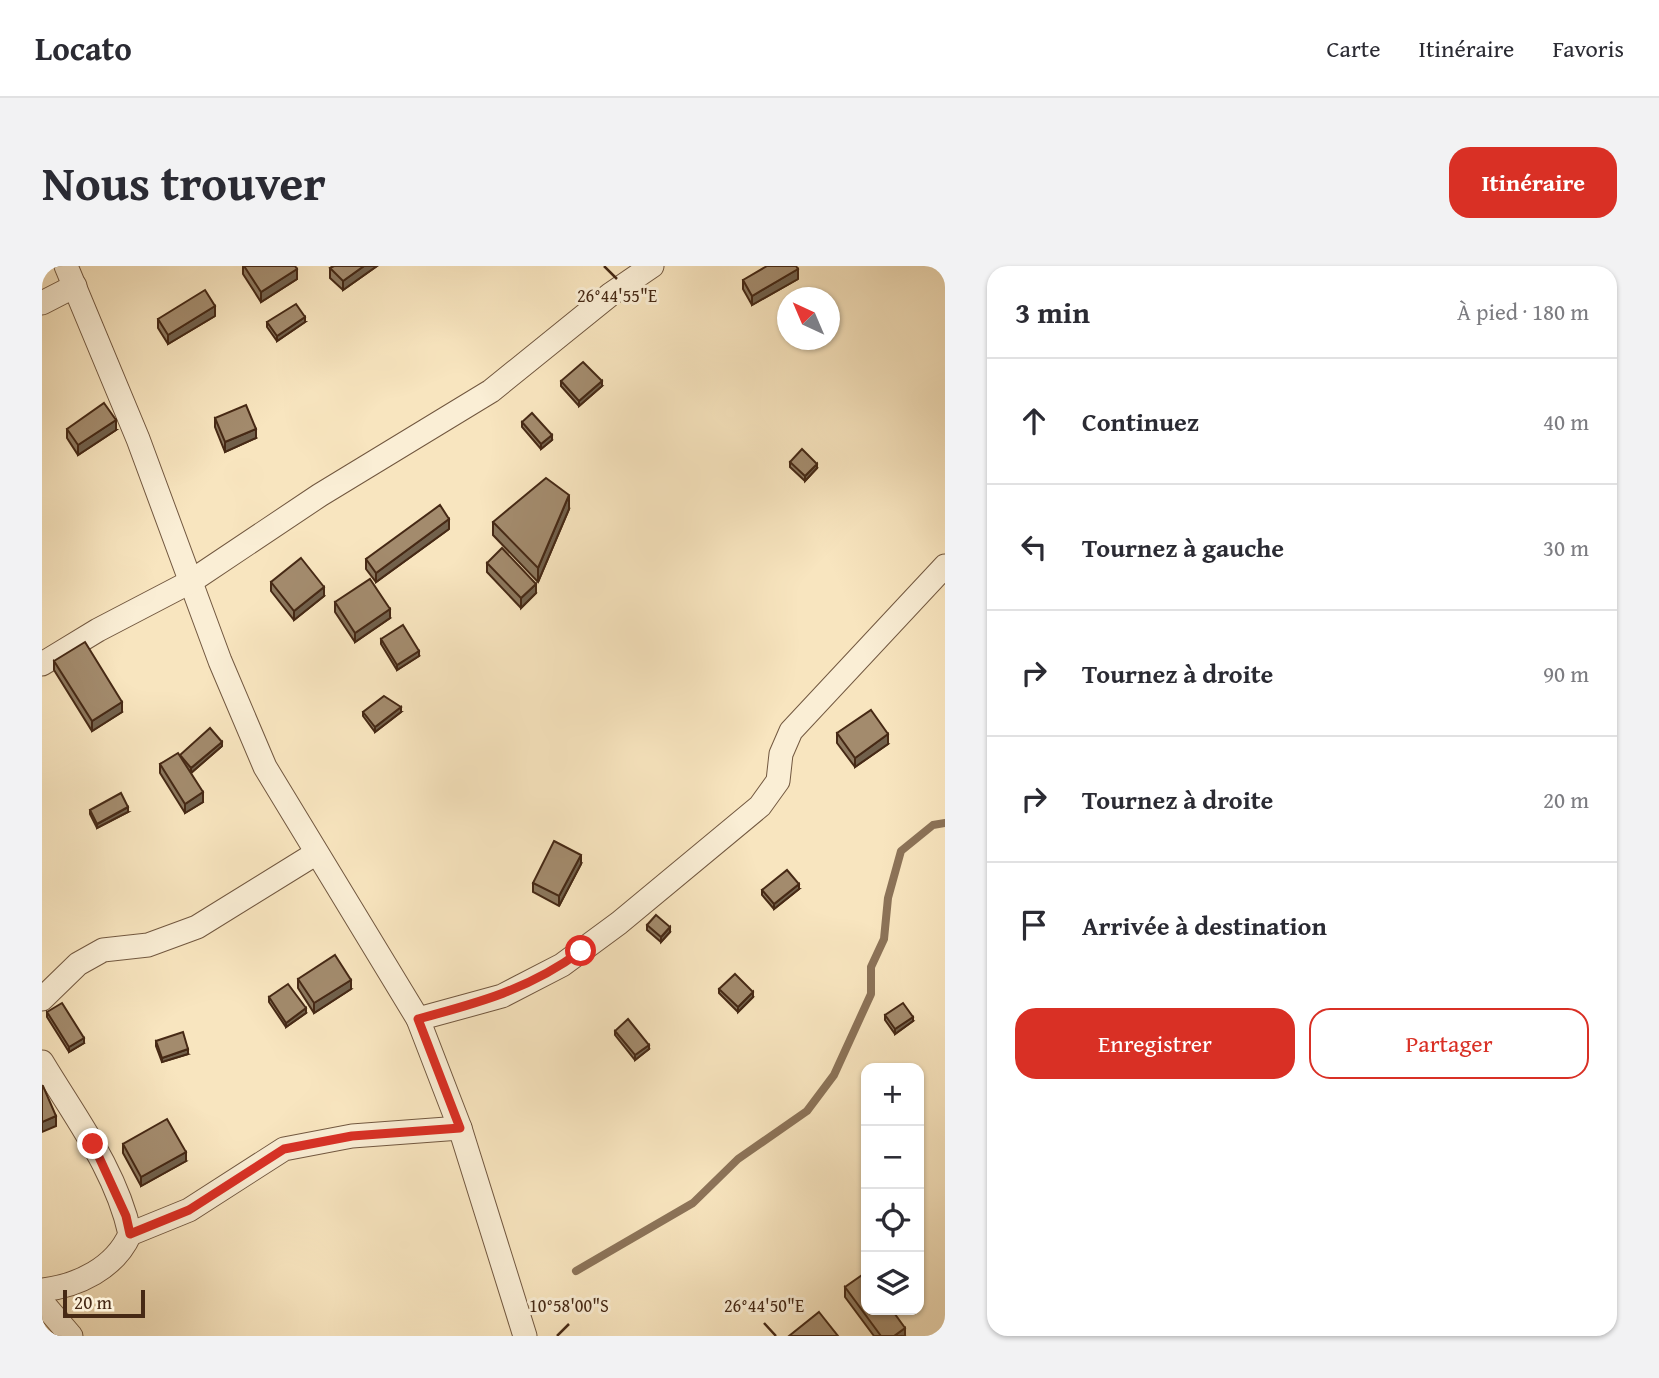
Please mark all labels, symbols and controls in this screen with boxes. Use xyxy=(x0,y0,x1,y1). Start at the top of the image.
text: Locato xyxy=(35,24,132,72)
text: Carte xyxy=(1327,31,1381,66)
text: Itinéraire xyxy=(1419,31,1514,66)
text: Favoris xyxy=(1552,31,1624,66)
text: Nous trouver xyxy=(42,146,326,218)
button: Itinéraire xyxy=(1449,147,1617,218)
text: 26°44'55"E xyxy=(577,282,657,309)
north arrow xyxy=(777,287,840,350)
text: 3 min xyxy=(1015,290,1090,334)
text: À pied · 180 m xyxy=(1457,295,1589,328)
icon: ahead xyxy=(1015,402,1053,440)
text: Continuez xyxy=(1082,402,1199,441)
text: 40 m xyxy=(1543,405,1589,438)
icon: left xyxy=(1015,528,1053,566)
text: Tournez à gauche xyxy=(1082,528,1284,567)
text: 30 m xyxy=(1543,531,1589,564)
icon: right xyxy=(1015,654,1053,692)
text: Tournez à droite xyxy=(1082,654,1273,693)
text: 90 m xyxy=(1543,657,1589,690)
icon: right xyxy=(1015,780,1053,818)
text: Tournez à droite xyxy=(1082,780,1273,819)
text: 20 m xyxy=(1543,783,1589,816)
icon: arrive xyxy=(1015,906,1053,944)
text: Arrivée à destination xyxy=(1082,906,1327,945)
route start xyxy=(565,935,596,966)
button: Enregistrer xyxy=(1015,1008,1295,1079)
button: Partager xyxy=(1309,1008,1589,1079)
map controls xyxy=(861,1063,924,1315)
button: + xyxy=(861,1063,924,1126)
button: − xyxy=(861,1126,924,1189)
route end xyxy=(77,1128,108,1159)
button: locate xyxy=(861,1189,924,1252)
button: layers xyxy=(861,1252,924,1315)
scale bar xyxy=(63,1287,145,1319)
text: 20 m xyxy=(74,1288,112,1316)
text: 10°58'00"S xyxy=(529,1292,609,1319)
text: 26°44'50"E xyxy=(724,1292,804,1319)

